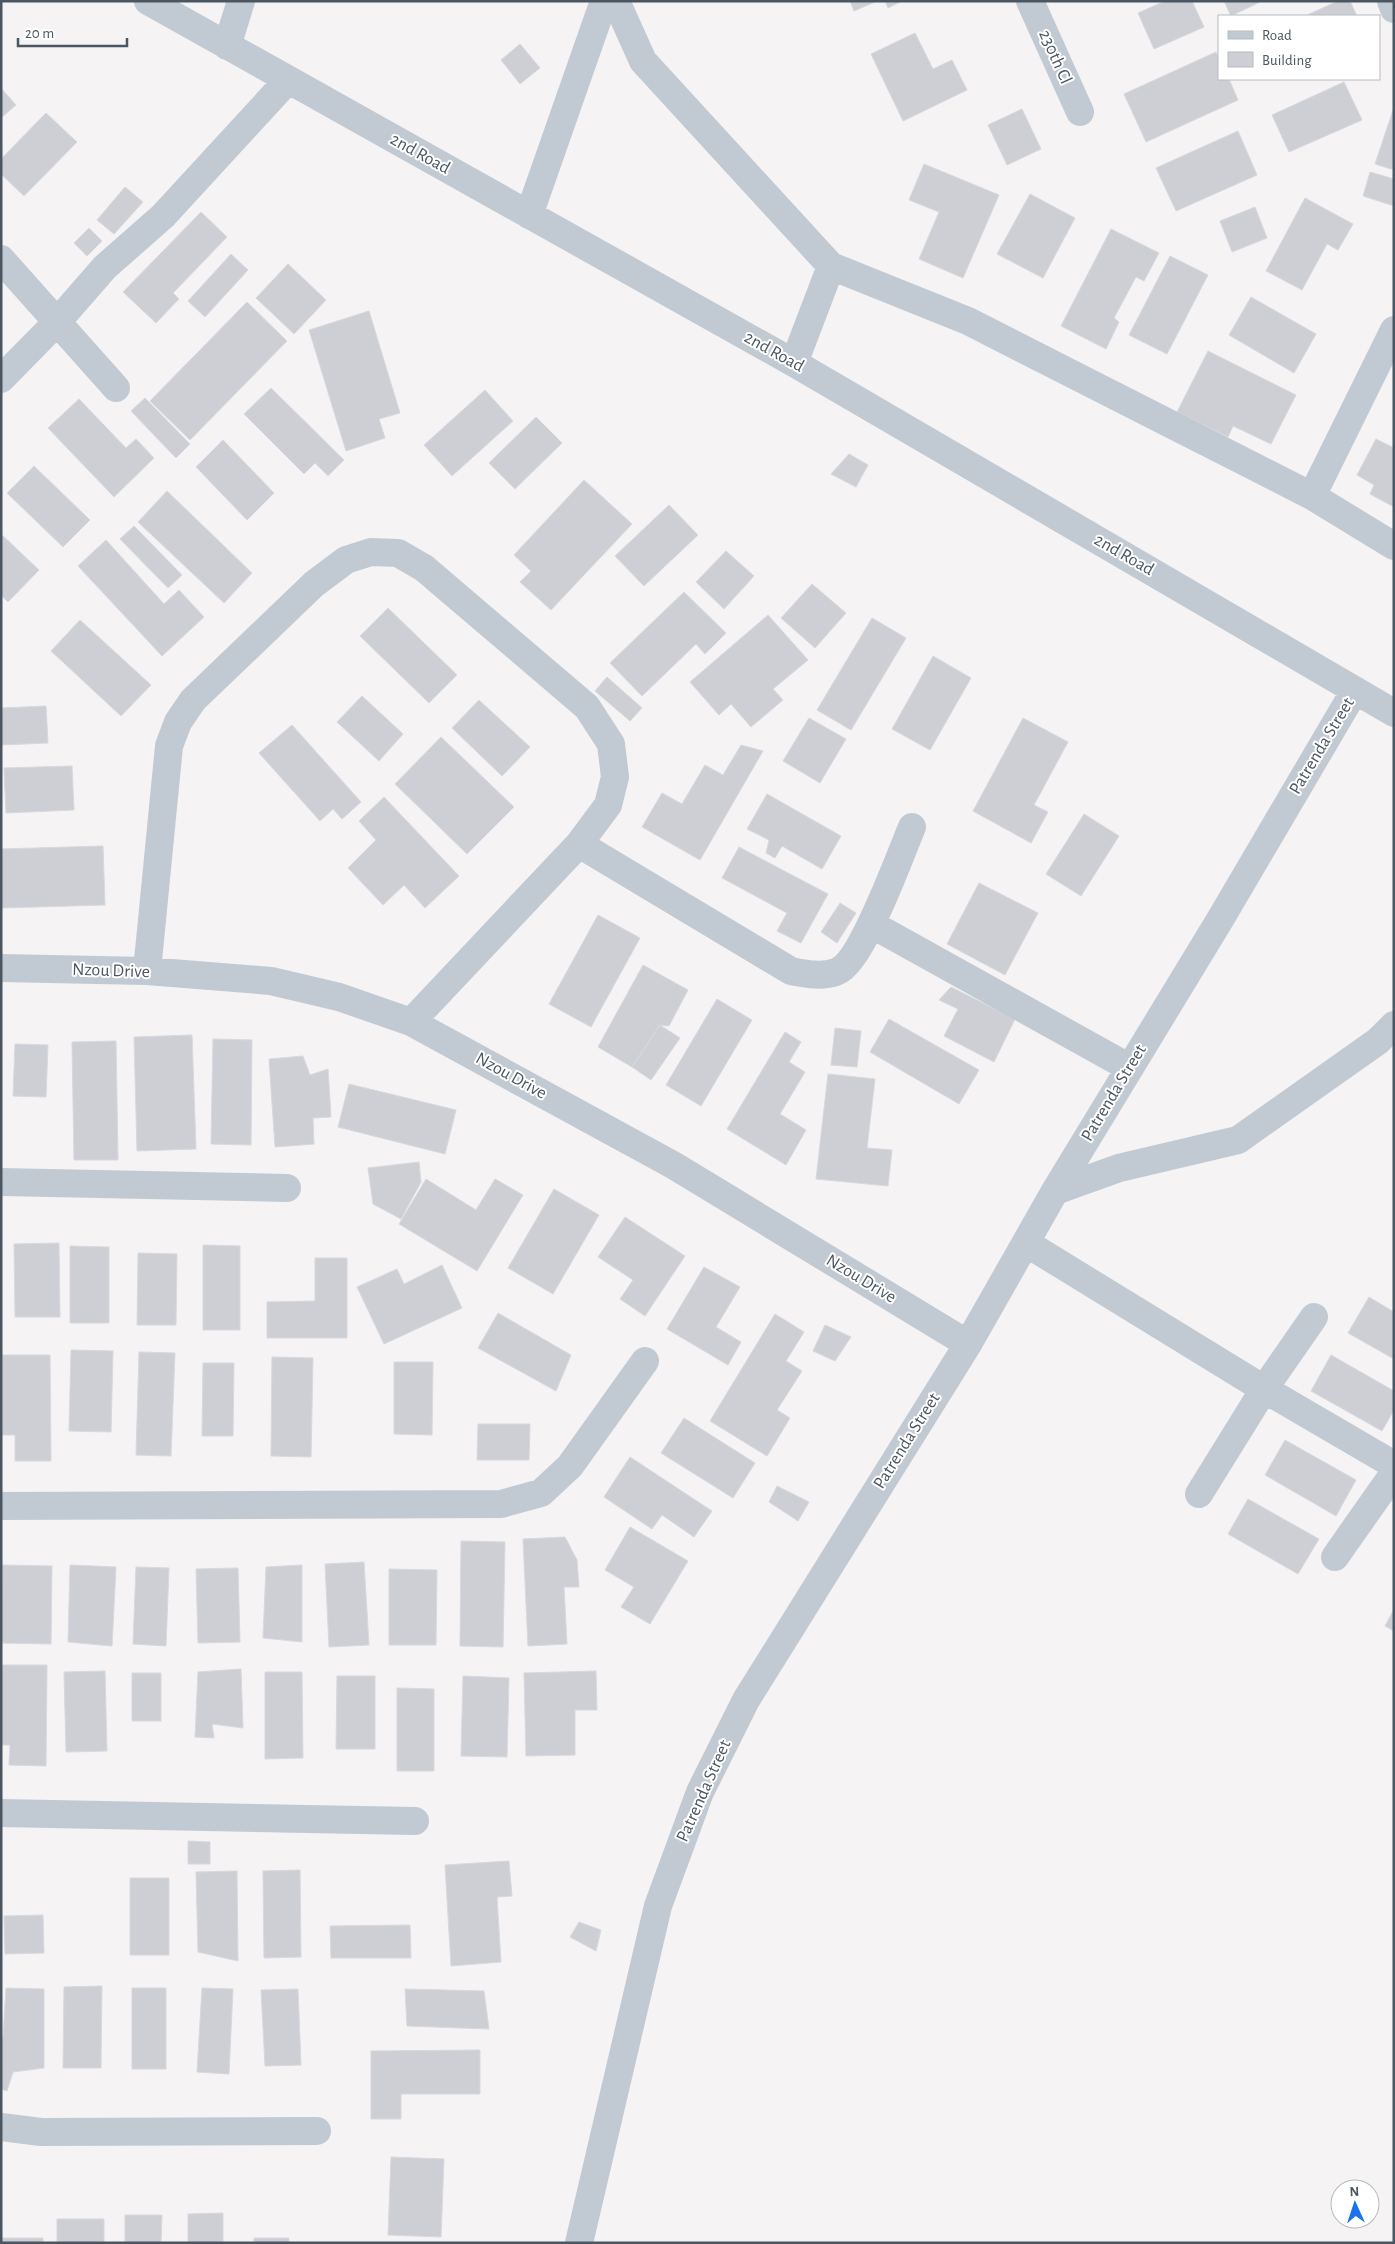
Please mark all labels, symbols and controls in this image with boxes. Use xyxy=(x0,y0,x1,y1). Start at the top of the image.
scale bar xyxy=(18,15,126,47)
legend xyxy=(1218,15,1380,80)
text: 20 m xyxy=(25,26,54,41)
street label: 230th Cl xyxy=(1035,27,1075,87)
text: Road xyxy=(1262,28,1292,43)
text: Building xyxy=(1262,53,1312,68)
street label: 2nd Road xyxy=(387,130,453,178)
street label: 2nd Road xyxy=(741,328,807,376)
street label: 2nd Road xyxy=(1091,531,1157,579)
street label: Patrenda Street xyxy=(1286,694,1358,797)
street label: Nzou Drive xyxy=(72,961,150,981)
street label: Patrenda Street xyxy=(1078,1041,1150,1144)
street label: Nzou Drive xyxy=(473,1049,549,1103)
street label: Nzou Drive xyxy=(823,1251,899,1307)
street label: Patrenda Street xyxy=(870,1390,944,1492)
street label: Patrenda Street xyxy=(674,1737,735,1845)
north arrow xyxy=(1330,2179,1380,2229)
text: N xyxy=(1349,2185,1360,2199)

